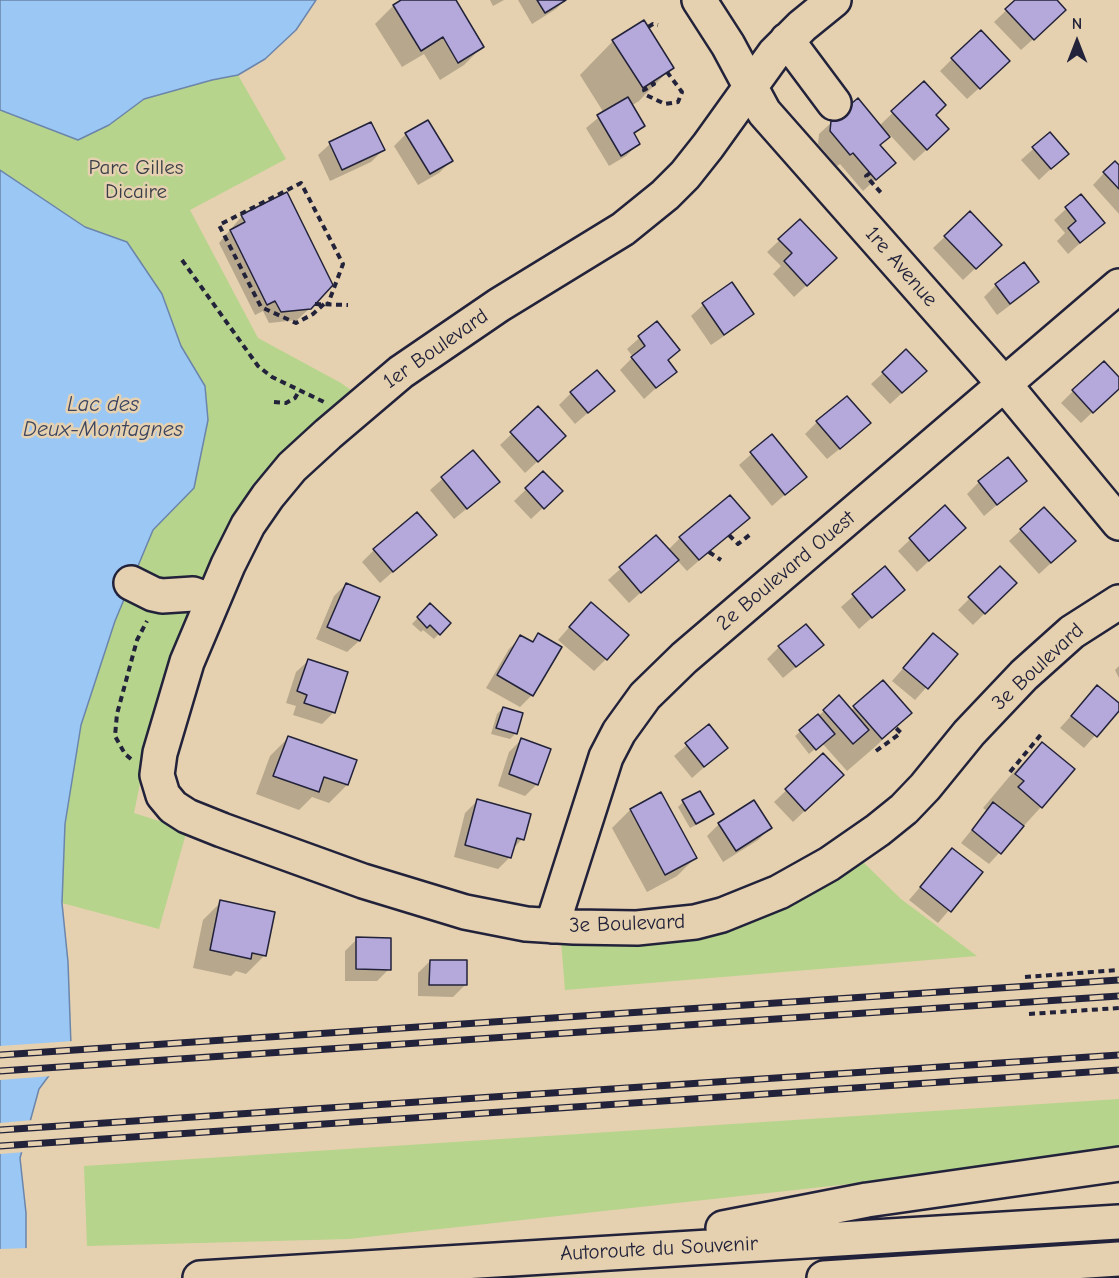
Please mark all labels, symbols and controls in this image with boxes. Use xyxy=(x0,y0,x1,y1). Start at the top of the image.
north arrow xyxy=(1047,12,1107,72)
text: N xyxy=(1072,15,1082,33)
park label: Parc Gilles Dicaire xyxy=(89,155,183,205)
street label: 1re Avenue xyxy=(859,222,943,312)
street label: 1er Boulevard xyxy=(379,304,493,394)
water label: Lac des Deux-Montagnes xyxy=(23,392,183,444)
street label: 2e Boulevard Ouest xyxy=(712,506,860,636)
street label: 3e Boulevard xyxy=(987,618,1089,716)
street label: 3e Boulevard xyxy=(569,909,685,939)
street label: Autoroute du Souvenir xyxy=(559,1231,759,1267)

